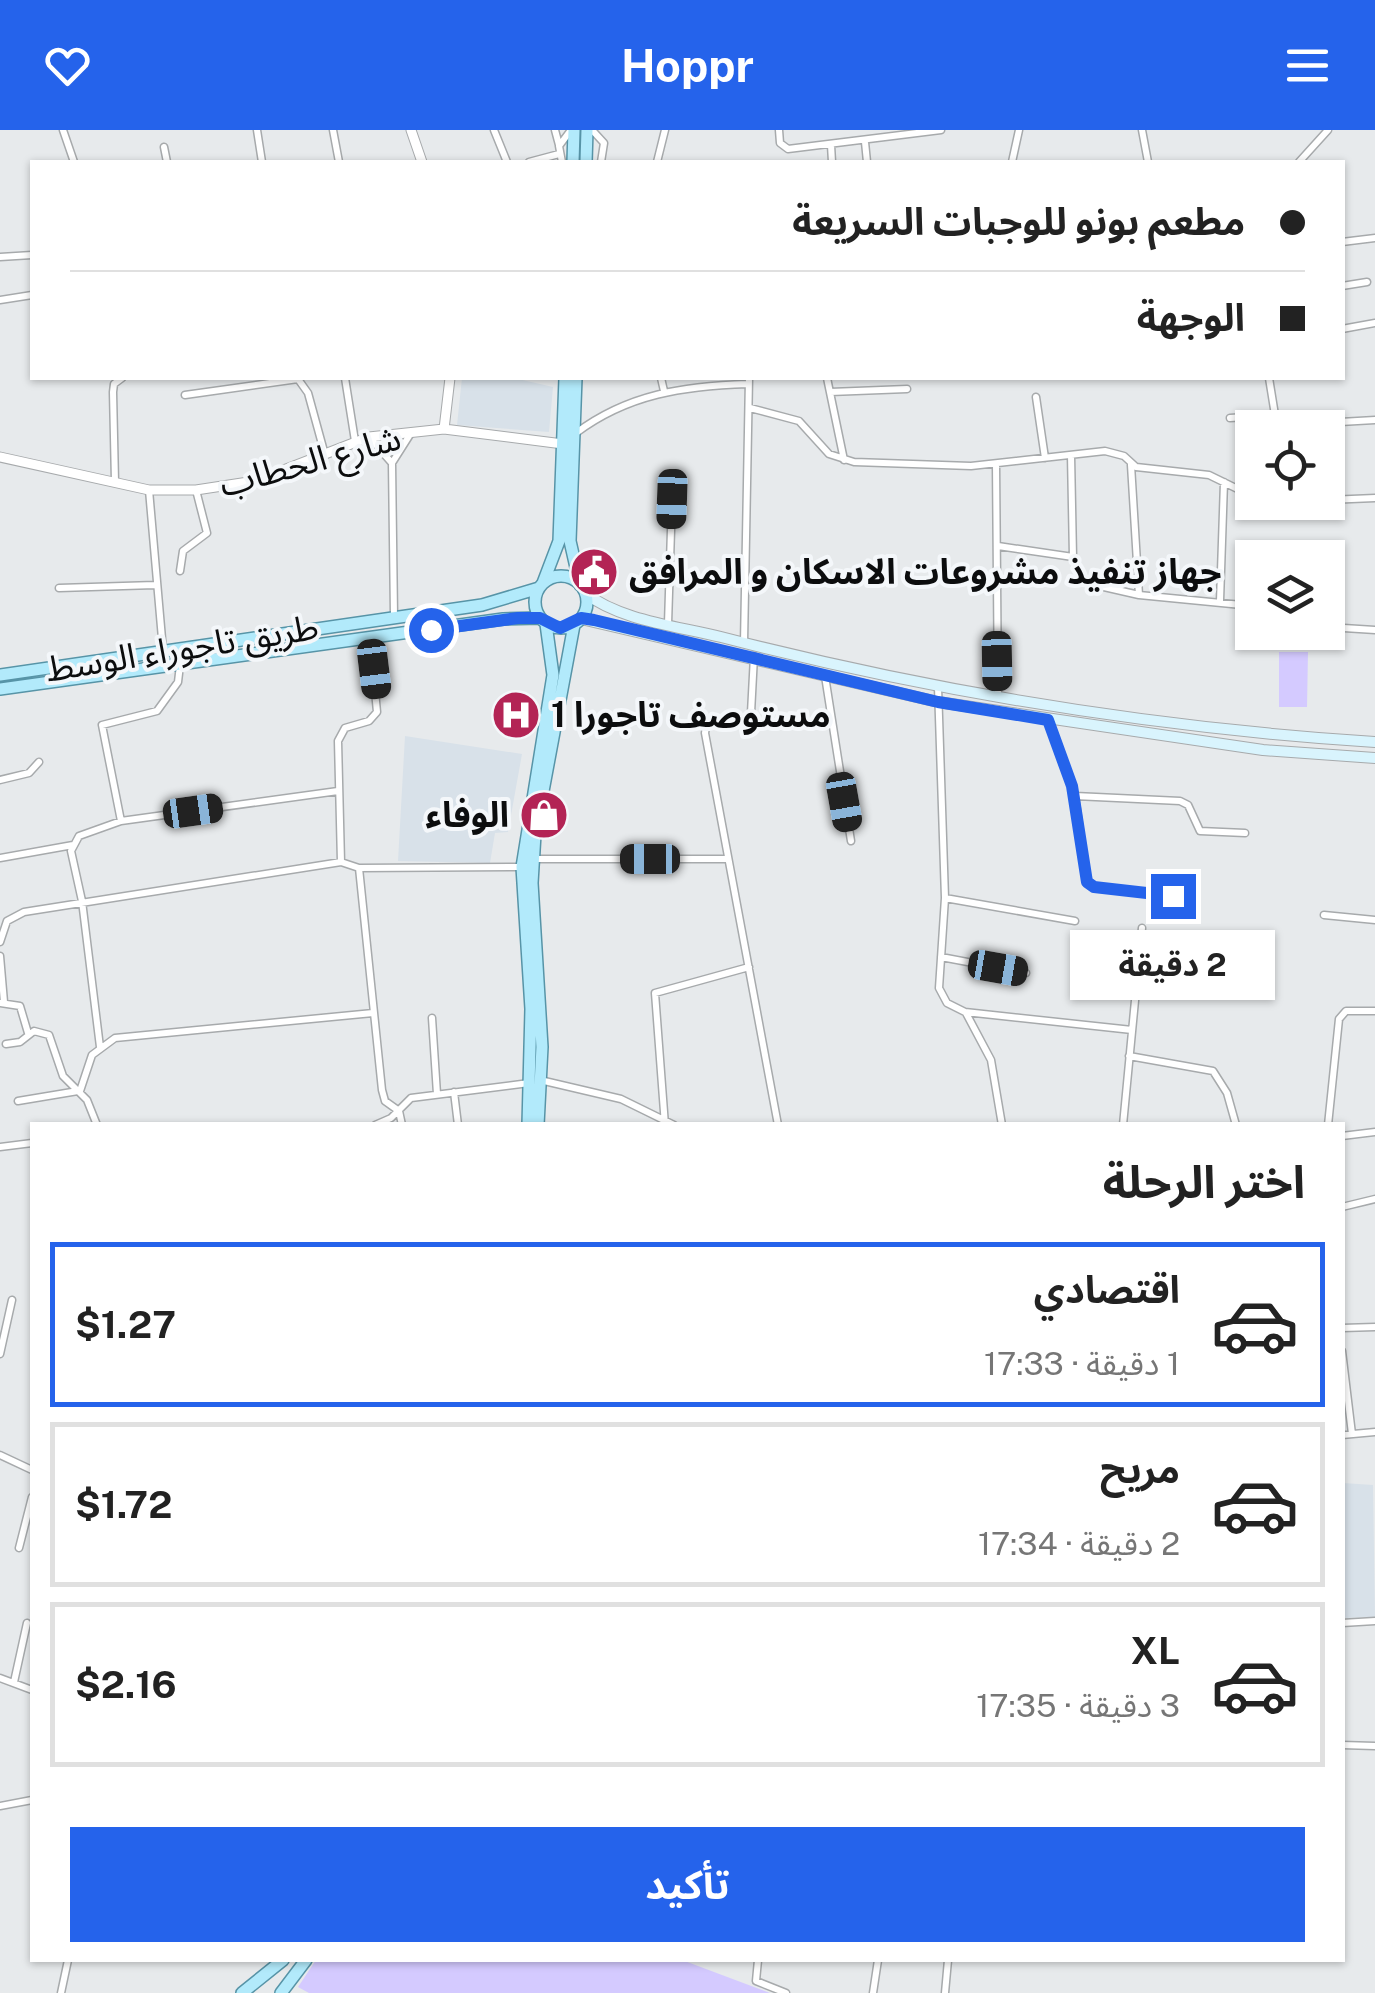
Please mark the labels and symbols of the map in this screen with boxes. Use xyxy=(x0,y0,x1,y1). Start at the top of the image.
street label: شارع الحطاب xyxy=(215,417,407,510)
car xyxy=(656,468,688,530)
public building icon: جهاز تنفيذ مشروعات الاسكان و المرافق xyxy=(568,546,620,598)
place label: جهاز تنفيذ مشروعات الاسكان و المرافق xyxy=(629,551,1221,593)
street label: طريق تاجوراء الوسط xyxy=(43,606,321,690)
route start xyxy=(409,608,454,653)
car xyxy=(981,631,1013,691)
car xyxy=(355,637,393,701)
hospital icon: مستوصف تاجورا 1 xyxy=(490,689,542,741)
place label: مستوصف تاجورا 1 xyxy=(551,694,831,736)
car xyxy=(824,770,864,834)
shop icon: الوفاء xyxy=(518,789,570,841)
car xyxy=(161,792,225,830)
place label: الوفاء xyxy=(425,794,509,835)
car xyxy=(620,844,680,874)
route end xyxy=(1151,874,1196,919)
callout: 2 دقيقة xyxy=(1070,931,1276,1001)
car xyxy=(966,948,1030,988)

